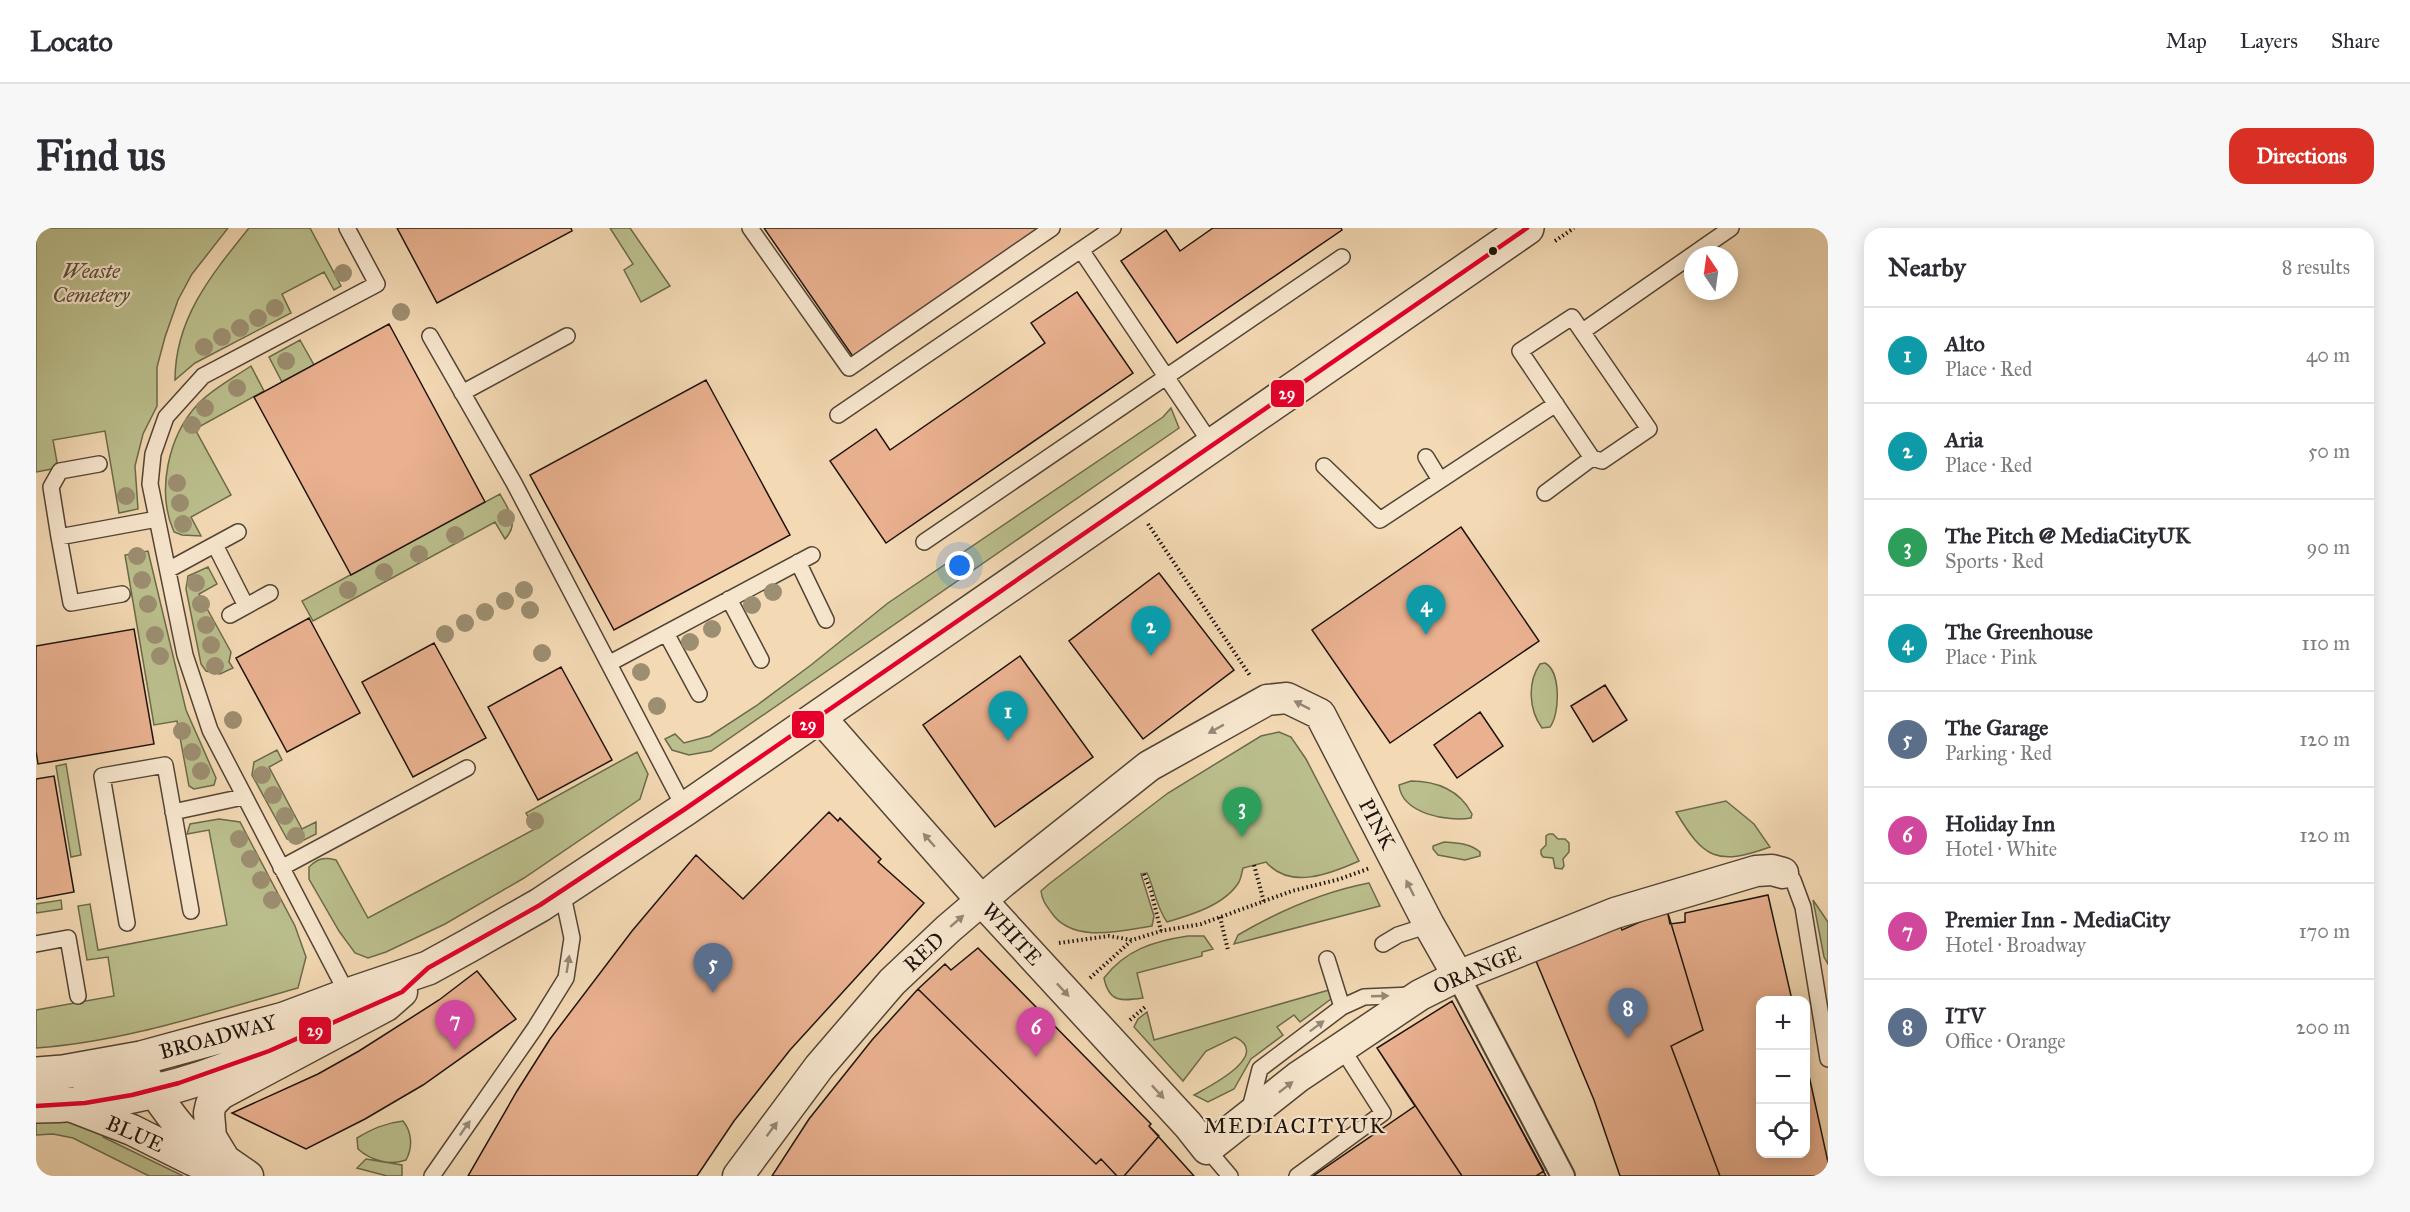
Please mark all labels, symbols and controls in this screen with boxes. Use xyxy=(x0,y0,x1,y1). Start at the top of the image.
text: Locato xyxy=(30,24,113,59)
text: Map xyxy=(2166,28,2207,54)
text: Layers xyxy=(2240,28,2298,54)
text: Share xyxy=(2331,28,2380,54)
button: Directions xyxy=(2229,128,2374,184)
text: Find us xyxy=(36,130,166,182)
unlabelled marker xyxy=(1487,245,1499,257)
north arrow xyxy=(1684,246,1738,300)
text: Nearby xyxy=(1888,251,1966,283)
text: 8 results xyxy=(2282,255,2350,279)
park label: Weaste Cemetery xyxy=(52,258,131,308)
text: Alto xyxy=(1945,330,1985,357)
text: 1 xyxy=(1904,343,1911,367)
text: 40 m xyxy=(2306,343,2350,367)
text: Place · Red xyxy=(1945,357,2032,381)
line badge: 29 xyxy=(1270,379,1305,408)
text: 29 xyxy=(1279,384,1295,404)
text: Aria xyxy=(1945,426,1983,453)
text: 2 xyxy=(1903,439,1912,463)
text: 50 m xyxy=(2308,439,2350,463)
text: Place · Red xyxy=(1945,453,2032,477)
text: The Pitch @ MediaCityUK xyxy=(1945,522,2190,549)
text: 3 xyxy=(1904,535,1912,559)
text: 90 m xyxy=(2307,535,2350,559)
text: Sports · Red xyxy=(1945,549,2044,573)
your location xyxy=(945,551,974,580)
pin: 4 xyxy=(1406,586,1446,635)
pin: 2 xyxy=(1132,606,1170,656)
text: The Greenhouse xyxy=(1945,618,2093,645)
text: 4 xyxy=(1902,631,1913,655)
text: 110 m xyxy=(2302,631,2350,655)
text: Place · Pink xyxy=(1945,645,2037,669)
pin: 1 xyxy=(988,692,1028,741)
one-way arrow xyxy=(1293,700,1310,710)
line badge: 29 xyxy=(791,710,825,739)
text: The Garage xyxy=(1945,714,2048,741)
text: 29 xyxy=(800,715,816,735)
one-way arrow xyxy=(1207,724,1224,734)
text: 5 xyxy=(1903,727,1912,751)
text: 120 m xyxy=(2299,727,2350,751)
text: Parking · Red xyxy=(1945,741,2052,765)
pin: 3 xyxy=(1222,788,1262,837)
street label: PINK xyxy=(1353,794,1402,855)
text: Holiday Inn xyxy=(1945,810,2055,837)
text: 6 xyxy=(1902,823,1913,847)
text: 120 m xyxy=(2299,823,2350,847)
one-way arrow xyxy=(923,833,936,848)
text: Hotel · White xyxy=(1945,837,2057,861)
one-way arrow xyxy=(1406,879,1416,897)
street label: WHITE xyxy=(976,897,1048,971)
text: Premier Inn - MediaCity xyxy=(1945,906,2170,933)
one-way arrow xyxy=(950,914,965,928)
text: 7 xyxy=(1902,919,1913,943)
text: 170 m xyxy=(2299,919,2350,943)
street label: RED xyxy=(898,927,950,977)
text: Hotel · Broadway xyxy=(1945,933,2086,957)
street label: ORANGE xyxy=(1429,940,1525,1000)
pin: 5 xyxy=(694,944,732,993)
one-way arrow xyxy=(564,954,573,973)
one-way arrow xyxy=(1056,982,1070,996)
pin: 8 xyxy=(1608,988,1648,1038)
one-way arrow xyxy=(1371,992,1390,1001)
map controls xyxy=(1756,996,1810,1158)
button: + xyxy=(1756,996,1810,1050)
pin: 7 xyxy=(436,1000,474,1050)
text: ITV xyxy=(1945,1002,1985,1029)
pin: 6 xyxy=(1016,1008,1056,1057)
street label: BROADWAY xyxy=(157,1009,280,1065)
text: 8 xyxy=(1902,1015,1913,1039)
text: 200 m xyxy=(2296,1015,2350,1039)
line badge: 29 xyxy=(298,1016,332,1045)
one-way arrow xyxy=(1309,1020,1325,1032)
text: 29 xyxy=(307,1021,323,1041)
text: Office · Orange xyxy=(1945,1029,2066,1053)
button: − xyxy=(1756,1050,1810,1104)
one-way arrow xyxy=(1278,1080,1294,1093)
one-way arrow xyxy=(1151,1084,1165,1099)
button: locate xyxy=(1756,1104,1810,1158)
street label: BLUE xyxy=(102,1110,168,1158)
district label: MEDIACITYUK xyxy=(1204,1112,1386,1139)
one-way arrow xyxy=(459,1120,471,1136)
one-way arrow xyxy=(766,1121,778,1137)

